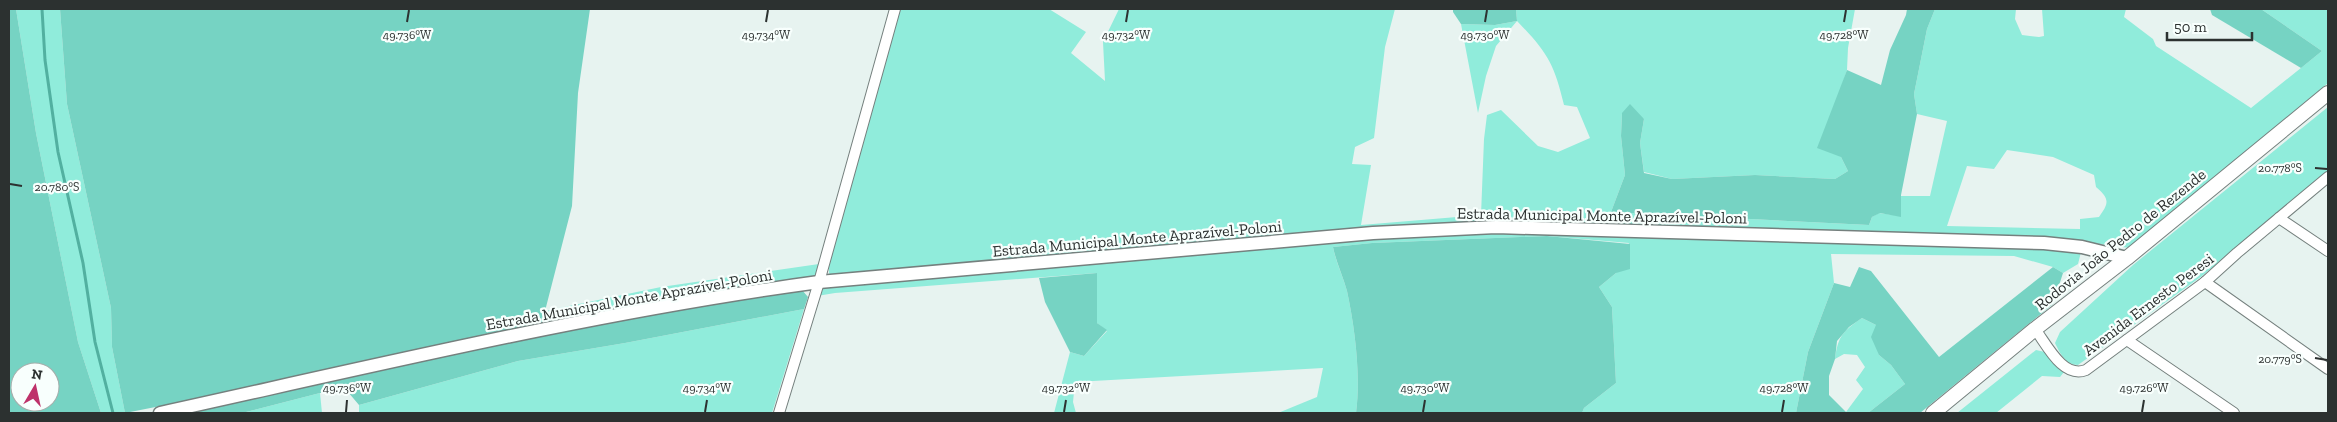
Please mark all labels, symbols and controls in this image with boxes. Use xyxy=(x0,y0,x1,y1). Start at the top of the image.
scale bar xyxy=(2167,10,2252,42)
text: 50 m xyxy=(2174,18,2207,36)
text: 49.736°W xyxy=(383,28,432,42)
text: 49.734°W xyxy=(742,28,791,42)
text: 49.732°W xyxy=(1102,28,1151,42)
text: 49.730°W xyxy=(1460,28,1510,42)
text: 49.728°W xyxy=(1819,28,1869,42)
text: 20.778°S xyxy=(2258,161,2302,175)
street label: Rodovia João Pedro de Rezende xyxy=(2031,165,2210,314)
text: 20.780°S xyxy=(34,180,80,194)
street label: Estrada Municipal Monte Aprazível-Poloni xyxy=(1457,203,1748,228)
street label: Estrada Municipal Monte Aprazível-Poloni xyxy=(992,216,1283,261)
street label: Avenida Ernesto Peresi xyxy=(2079,249,2218,360)
street label: Estrada Municipal Monte Aprazível-Poloni xyxy=(484,265,774,334)
text: 20.779°S xyxy=(2258,352,2302,366)
north arrow xyxy=(10,362,60,412)
text: N xyxy=(30,365,44,384)
text: 49.736°W xyxy=(323,381,372,395)
text: 49.734°W xyxy=(683,381,732,395)
text: 49.732°W xyxy=(1042,381,1091,395)
text: 49.730°W xyxy=(1400,381,1450,395)
text: 49.728°W xyxy=(1759,381,1809,395)
text: 49.726°W xyxy=(2120,381,2169,395)

